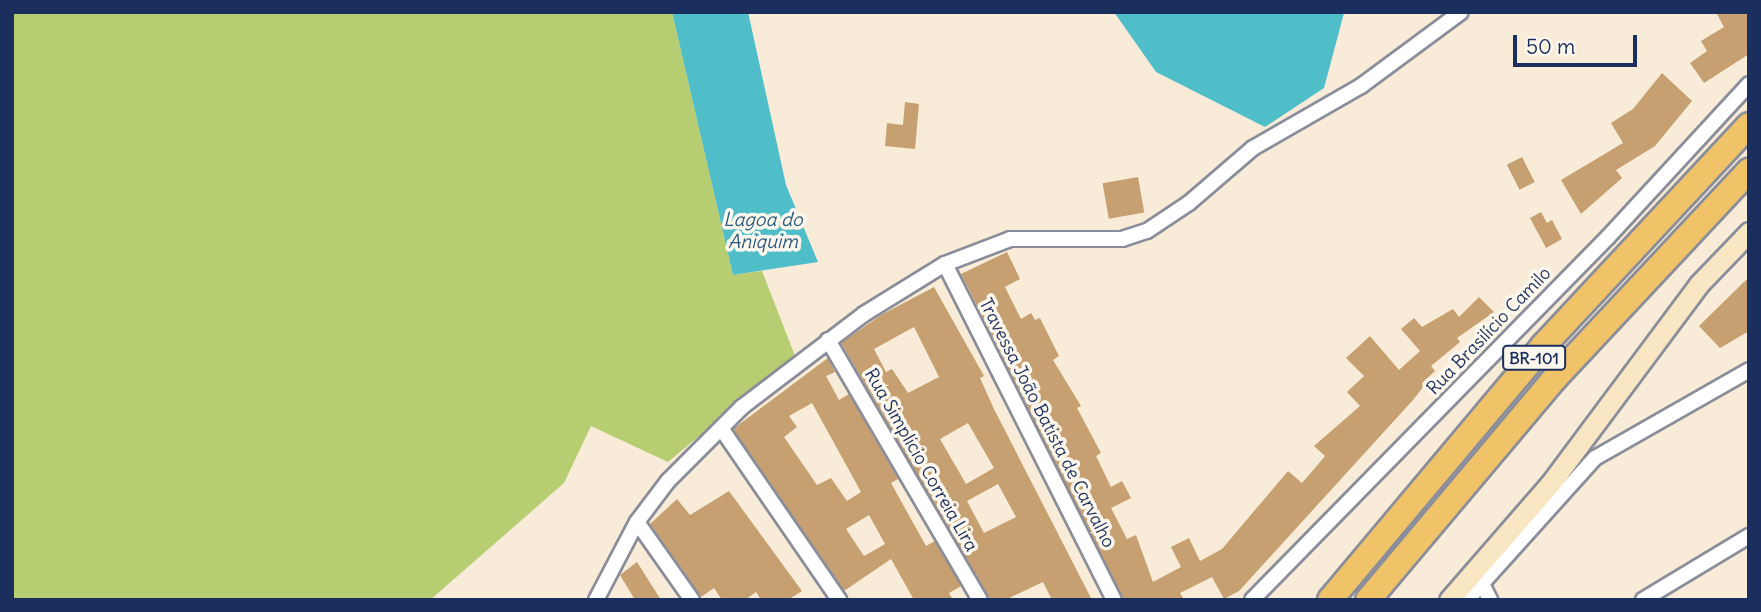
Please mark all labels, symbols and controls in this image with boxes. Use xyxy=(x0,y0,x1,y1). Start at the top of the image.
scale bar xyxy=(1516,21,1640,65)
text: 50 m xyxy=(1526,33,1575,60)
water label: Lagoa do Aniquim xyxy=(723,209,803,253)
street label: Rua Brasilício Camilo xyxy=(1422,263,1556,399)
street label: Travessa João Batista de Carvalho xyxy=(974,295,1120,551)
road number: BR-101 xyxy=(1501,346,1567,370)
street label: Rua Simplicio Correia Lira xyxy=(860,365,982,555)

